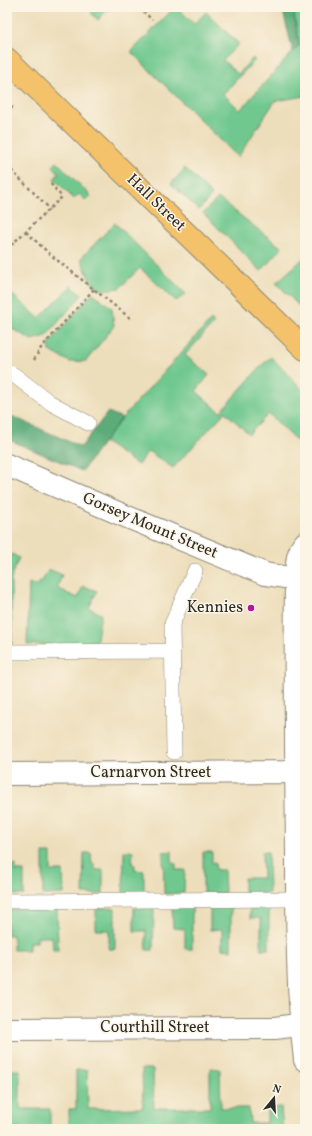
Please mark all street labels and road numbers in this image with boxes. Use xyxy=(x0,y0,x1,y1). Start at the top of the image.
street label: Hall Street xyxy=(121,169,191,237)
street label: Gorsey Mount Street xyxy=(79,488,221,565)
street label: Carnarvon Street xyxy=(91,762,212,784)
street label: Courthill Street xyxy=(100,1017,210,1039)

